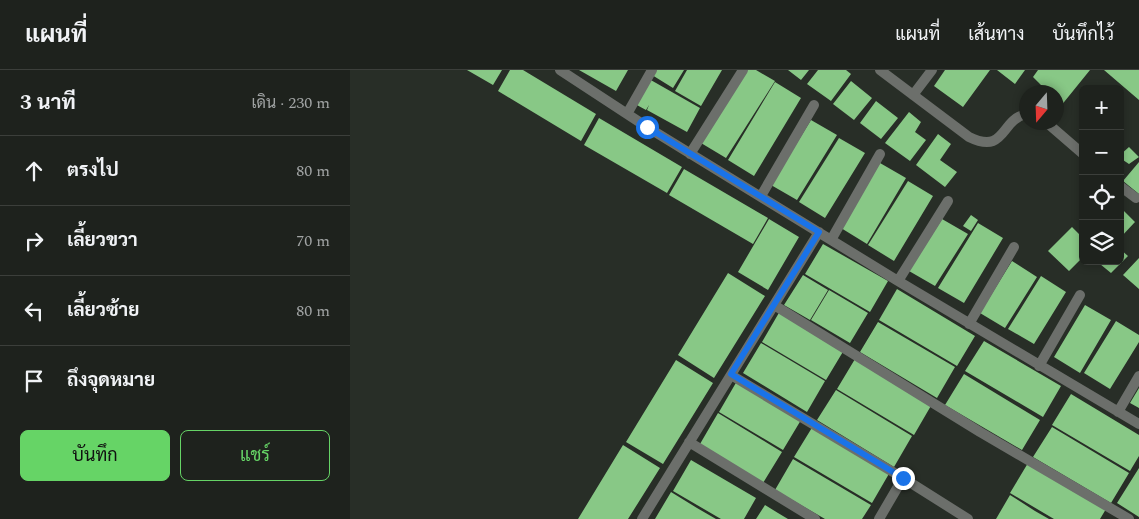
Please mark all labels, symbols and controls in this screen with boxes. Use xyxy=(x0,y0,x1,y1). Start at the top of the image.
text: แผนที่ xyxy=(25,17,87,53)
text: แผนที่ xyxy=(895,21,940,48)
text: เส้นทาง xyxy=(968,21,1024,48)
text: บันทึกไว้ xyxy=(1052,21,1114,48)
north arrow xyxy=(1019,85,1064,130)
map controls xyxy=(1079,85,1124,265)
button: + xyxy=(1079,85,1124,130)
text: 3 นาที xyxy=(20,87,76,119)
text: เดิน · 230 m xyxy=(252,91,330,115)
route start xyxy=(636,116,659,139)
button: − xyxy=(1079,130,1124,175)
text: ตรงไป xyxy=(67,156,119,185)
icon: ahead xyxy=(20,157,48,185)
text: 80 m xyxy=(296,159,330,183)
button: locate xyxy=(1079,175,1124,220)
button: layers xyxy=(1079,220,1124,265)
text: เลี้ยวขวา xyxy=(67,226,138,255)
icon: right xyxy=(20,227,48,255)
text: 70 m xyxy=(296,229,330,253)
text: เลี้ยวซ้าย xyxy=(67,296,139,325)
icon: left xyxy=(20,297,48,325)
text: 80 m xyxy=(296,299,330,323)
text: ถึงจุดหมาย xyxy=(67,366,155,395)
icon: arrive xyxy=(20,367,48,395)
button: บันทึก xyxy=(20,430,170,481)
button: แชร์ xyxy=(180,430,330,481)
route end xyxy=(892,467,915,490)

